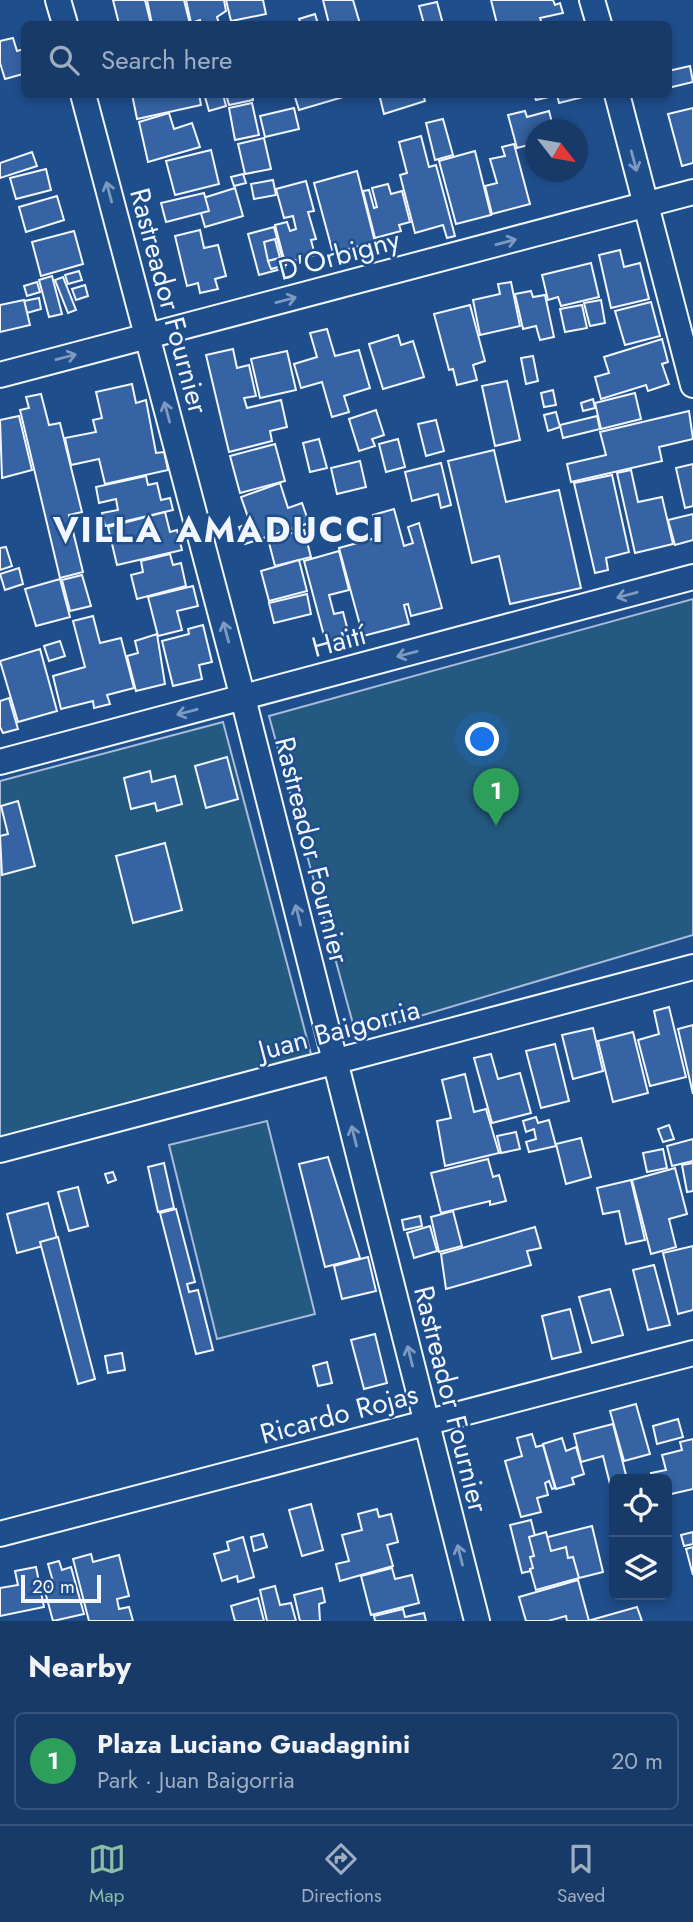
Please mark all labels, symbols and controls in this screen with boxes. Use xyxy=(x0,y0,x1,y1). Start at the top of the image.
search box xyxy=(21,21,672,98)
icon: search xyxy=(45,41,83,79)
text: Search here xyxy=(101,41,233,79)
north arrow xyxy=(525,119,588,182)
one-way arrow xyxy=(628,149,641,171)
one-way arrow xyxy=(102,181,115,204)
street label: Rastreador Fournier xyxy=(119,184,219,419)
street label: D'Orbigny xyxy=(274,219,405,291)
one-way arrow xyxy=(494,235,517,248)
one-way arrow xyxy=(275,292,297,305)
one-way arrow xyxy=(55,350,77,363)
one-way arrow xyxy=(160,401,173,423)
district label: VILLA AMADUCCI xyxy=(52,505,385,555)
one-way arrow xyxy=(616,589,639,602)
street label: Haití xyxy=(307,614,372,668)
one-way arrow xyxy=(218,621,231,643)
one-way arrow xyxy=(396,648,418,661)
one-way arrow xyxy=(177,706,199,719)
your location xyxy=(465,722,499,756)
street label: Rastreador Fournier xyxy=(264,732,360,968)
pin: 1 xyxy=(473,768,519,826)
one-way arrow xyxy=(291,904,304,927)
street label: Juan Baigorria xyxy=(250,989,424,1072)
one-way arrow xyxy=(347,1125,360,1147)
street label: Rastreador Fournier xyxy=(403,1281,499,1517)
one-way arrow xyxy=(403,1345,416,1368)
street label: Ricardo Rojas xyxy=(256,1373,422,1455)
map controls xyxy=(609,1474,672,1600)
button: locate xyxy=(609,1474,672,1537)
button: layers xyxy=(609,1537,672,1600)
one-way arrow xyxy=(453,1544,466,1567)
scale bar xyxy=(21,1572,102,1604)
text: 20 m xyxy=(32,1573,75,1600)
text: Nearby xyxy=(28,1645,131,1688)
text: Plaza Luciano Guadagnini xyxy=(97,1725,410,1763)
text: 1 xyxy=(47,1744,59,1778)
text: 20 m xyxy=(611,1744,663,1778)
text: Park · Juan Baigorria xyxy=(97,1763,295,1797)
tab: Map xyxy=(88,1840,126,1909)
tab: Directions xyxy=(301,1840,382,1909)
tab: Saved xyxy=(557,1840,605,1909)

